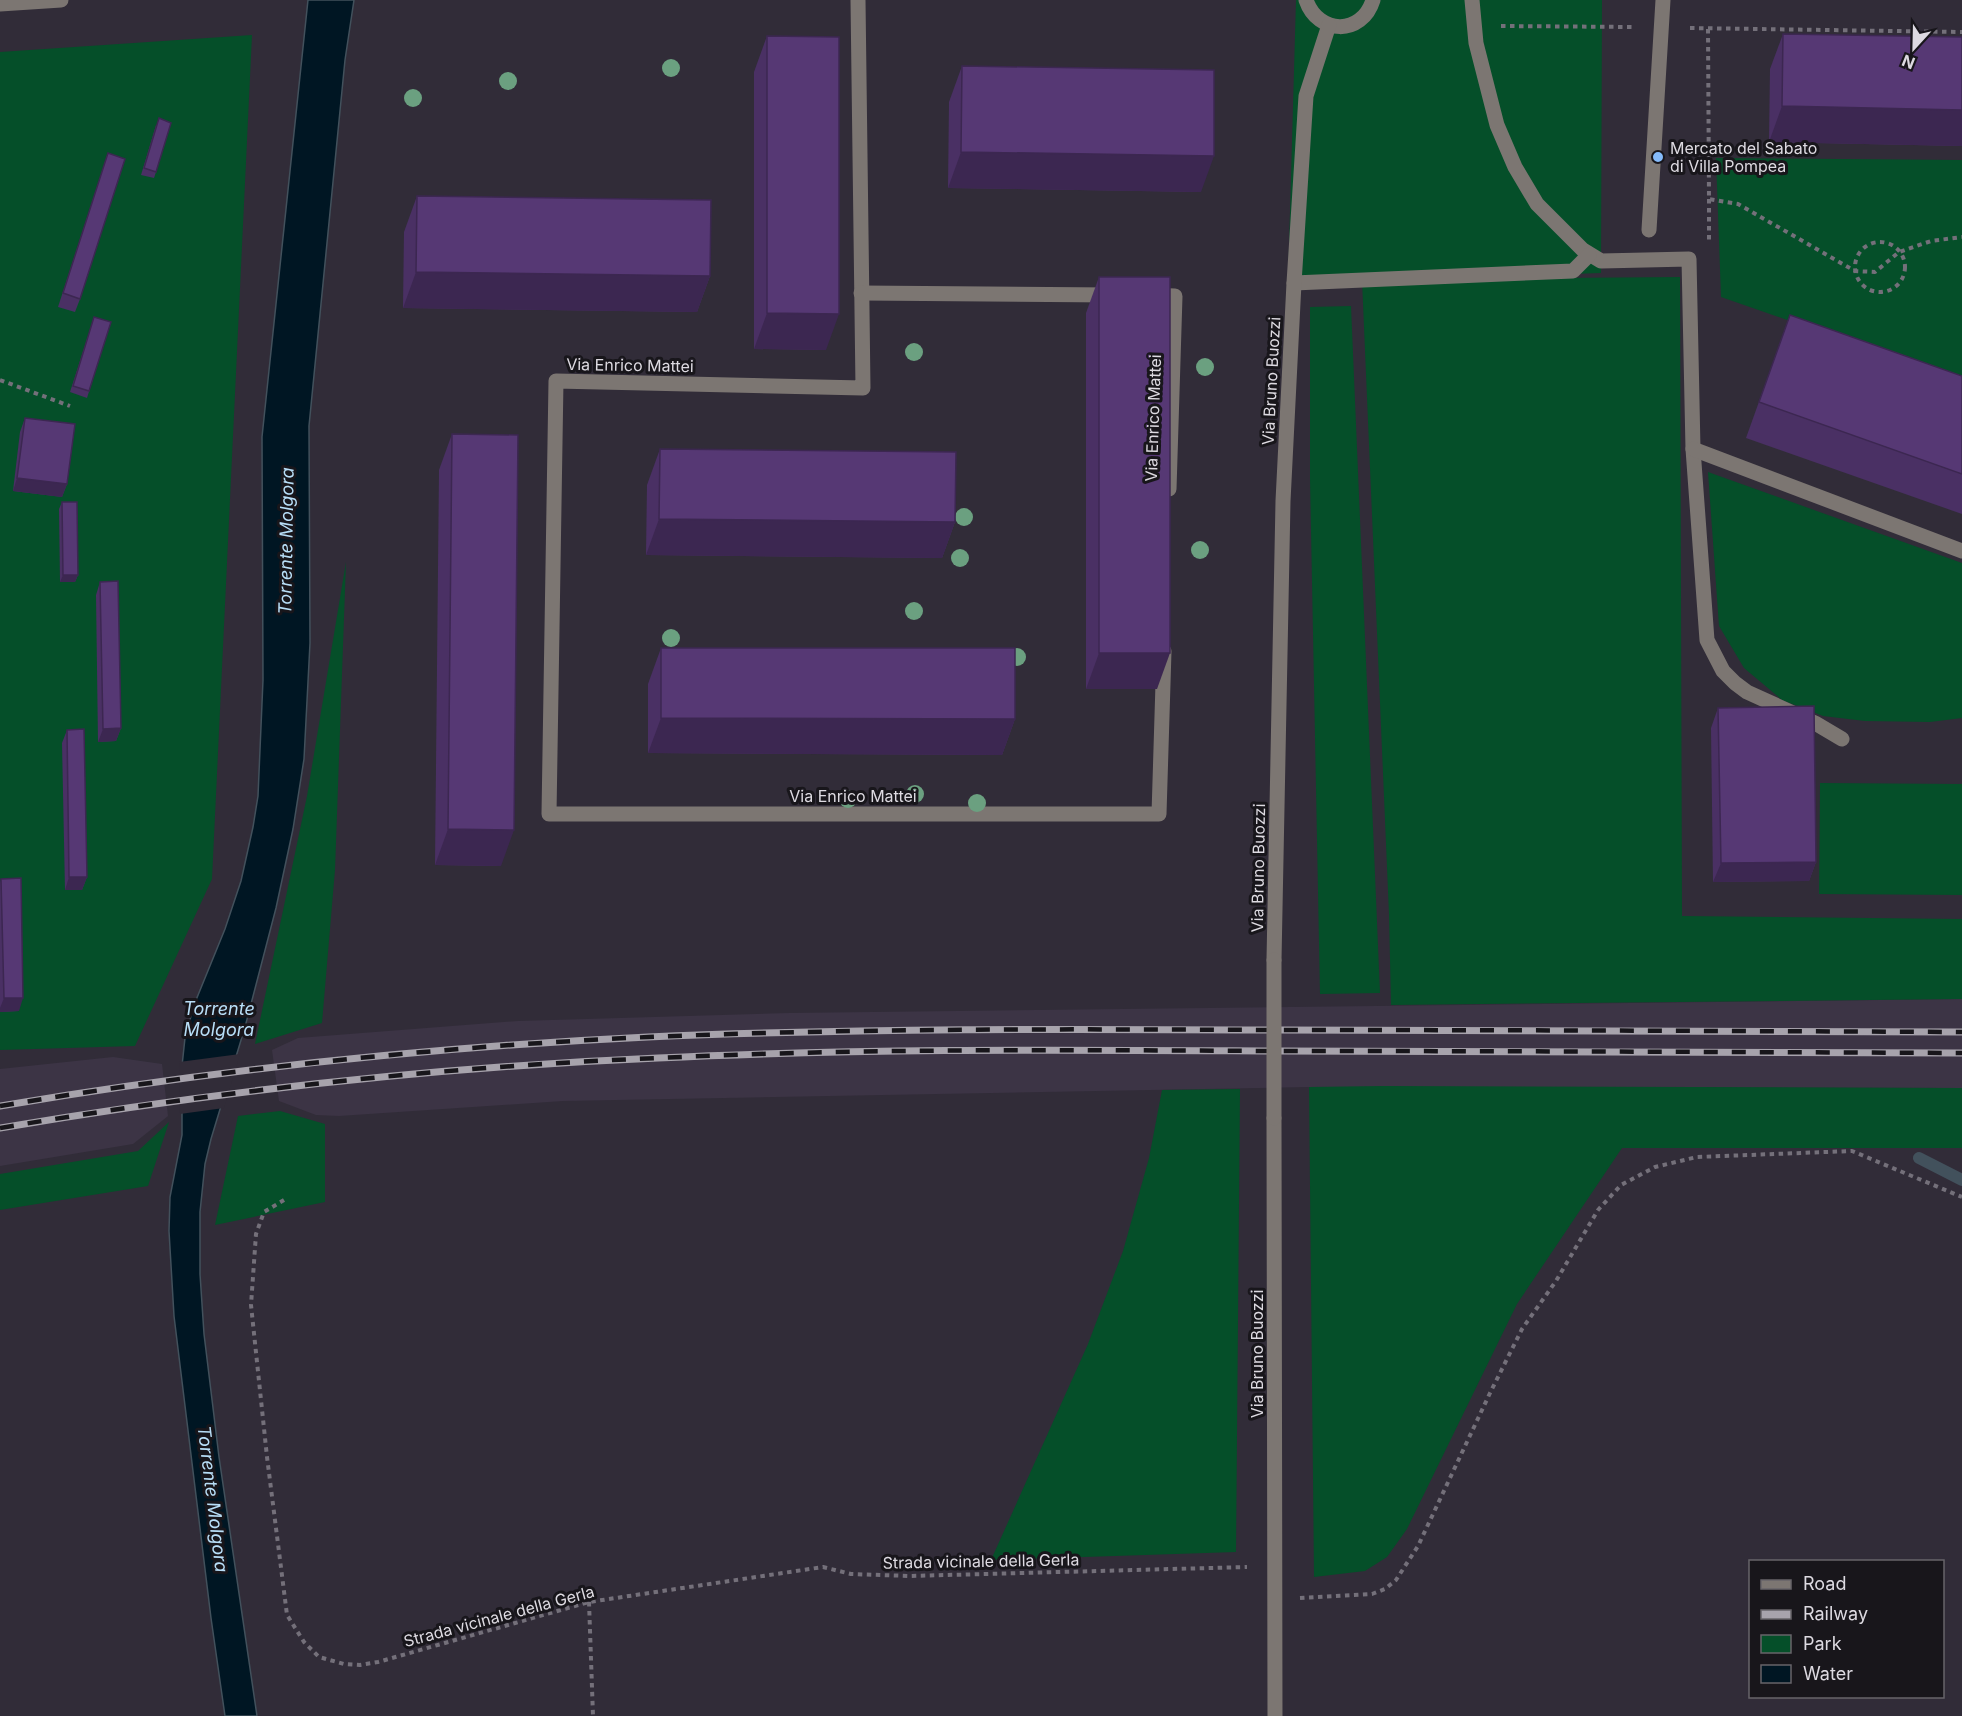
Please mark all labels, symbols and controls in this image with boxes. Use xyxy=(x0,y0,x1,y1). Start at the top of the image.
north arrow xyxy=(1884,18,1944,78)
text: N xyxy=(1899,50,1918,73)
place label: Mercato del Sabato di Villa Pompea xyxy=(1670,138,1817,176)
marker: Mercato del Sabato di Villa Pompea xyxy=(1651,150,1665,164)
street label: Via Bruno Buozzi xyxy=(1258,316,1284,446)
street label: Via Enrico Mattei xyxy=(566,354,694,376)
street label: Via Enrico Mattei xyxy=(1141,354,1165,482)
water label: Torrente Molgora xyxy=(274,467,298,615)
street label: Via Enrico Mattei xyxy=(789,786,917,806)
street label: Via Bruno Buozzi xyxy=(1247,803,1269,933)
water label: Torrente Molgora xyxy=(183,998,255,1040)
street label: Via Bruno Buozzi xyxy=(1247,1290,1267,1418)
water label: Torrente Molgora xyxy=(194,1424,232,1574)
street label: Strada vicinale della Gerla xyxy=(883,1549,1079,1573)
legend xyxy=(1749,1560,1944,1698)
text: Road xyxy=(1803,1573,1846,1594)
street label: Strada vicinale della Gerla xyxy=(401,1581,597,1651)
text: Railway xyxy=(1803,1603,1868,1624)
text: Park xyxy=(1803,1633,1842,1654)
text: Water xyxy=(1803,1663,1853,1684)

